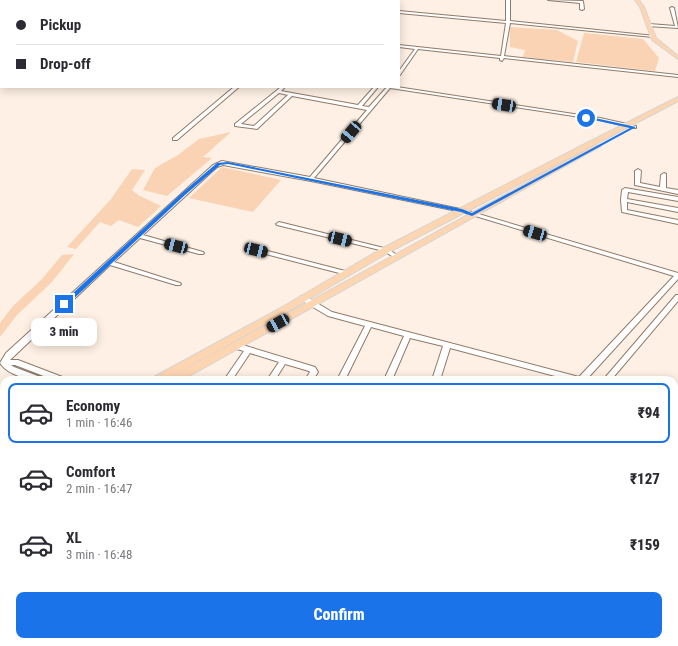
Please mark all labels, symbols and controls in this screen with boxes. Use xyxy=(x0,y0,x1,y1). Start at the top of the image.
text: Pickup xyxy=(40,16,81,34)
text: Drop-off xyxy=(40,55,91,73)
car xyxy=(491,97,517,113)
route start xyxy=(577,109,595,127)
car xyxy=(339,119,363,145)
car xyxy=(522,224,548,242)
car xyxy=(327,230,353,248)
car xyxy=(163,237,189,255)
car xyxy=(243,241,269,259)
route end xyxy=(55,295,73,313)
car xyxy=(265,312,291,334)
callout: 3 min xyxy=(31,318,97,346)
text: 3 min xyxy=(50,324,78,339)
icon: car xyxy=(18,395,54,431)
text: Economy xyxy=(66,397,120,415)
text: ₹94 xyxy=(638,404,660,422)
text: 1 min · 16:46 xyxy=(66,415,132,430)
icon: car xyxy=(18,461,54,497)
text: Comfort xyxy=(66,463,115,481)
text: ₹127 xyxy=(630,470,660,488)
text: 2 min · 16:47 xyxy=(66,481,132,496)
icon: car xyxy=(18,527,54,563)
text: XL xyxy=(66,529,82,547)
text: ₹159 xyxy=(630,536,660,554)
text: 3 min · 16:48 xyxy=(66,547,132,562)
button: Confirm xyxy=(16,592,662,638)

